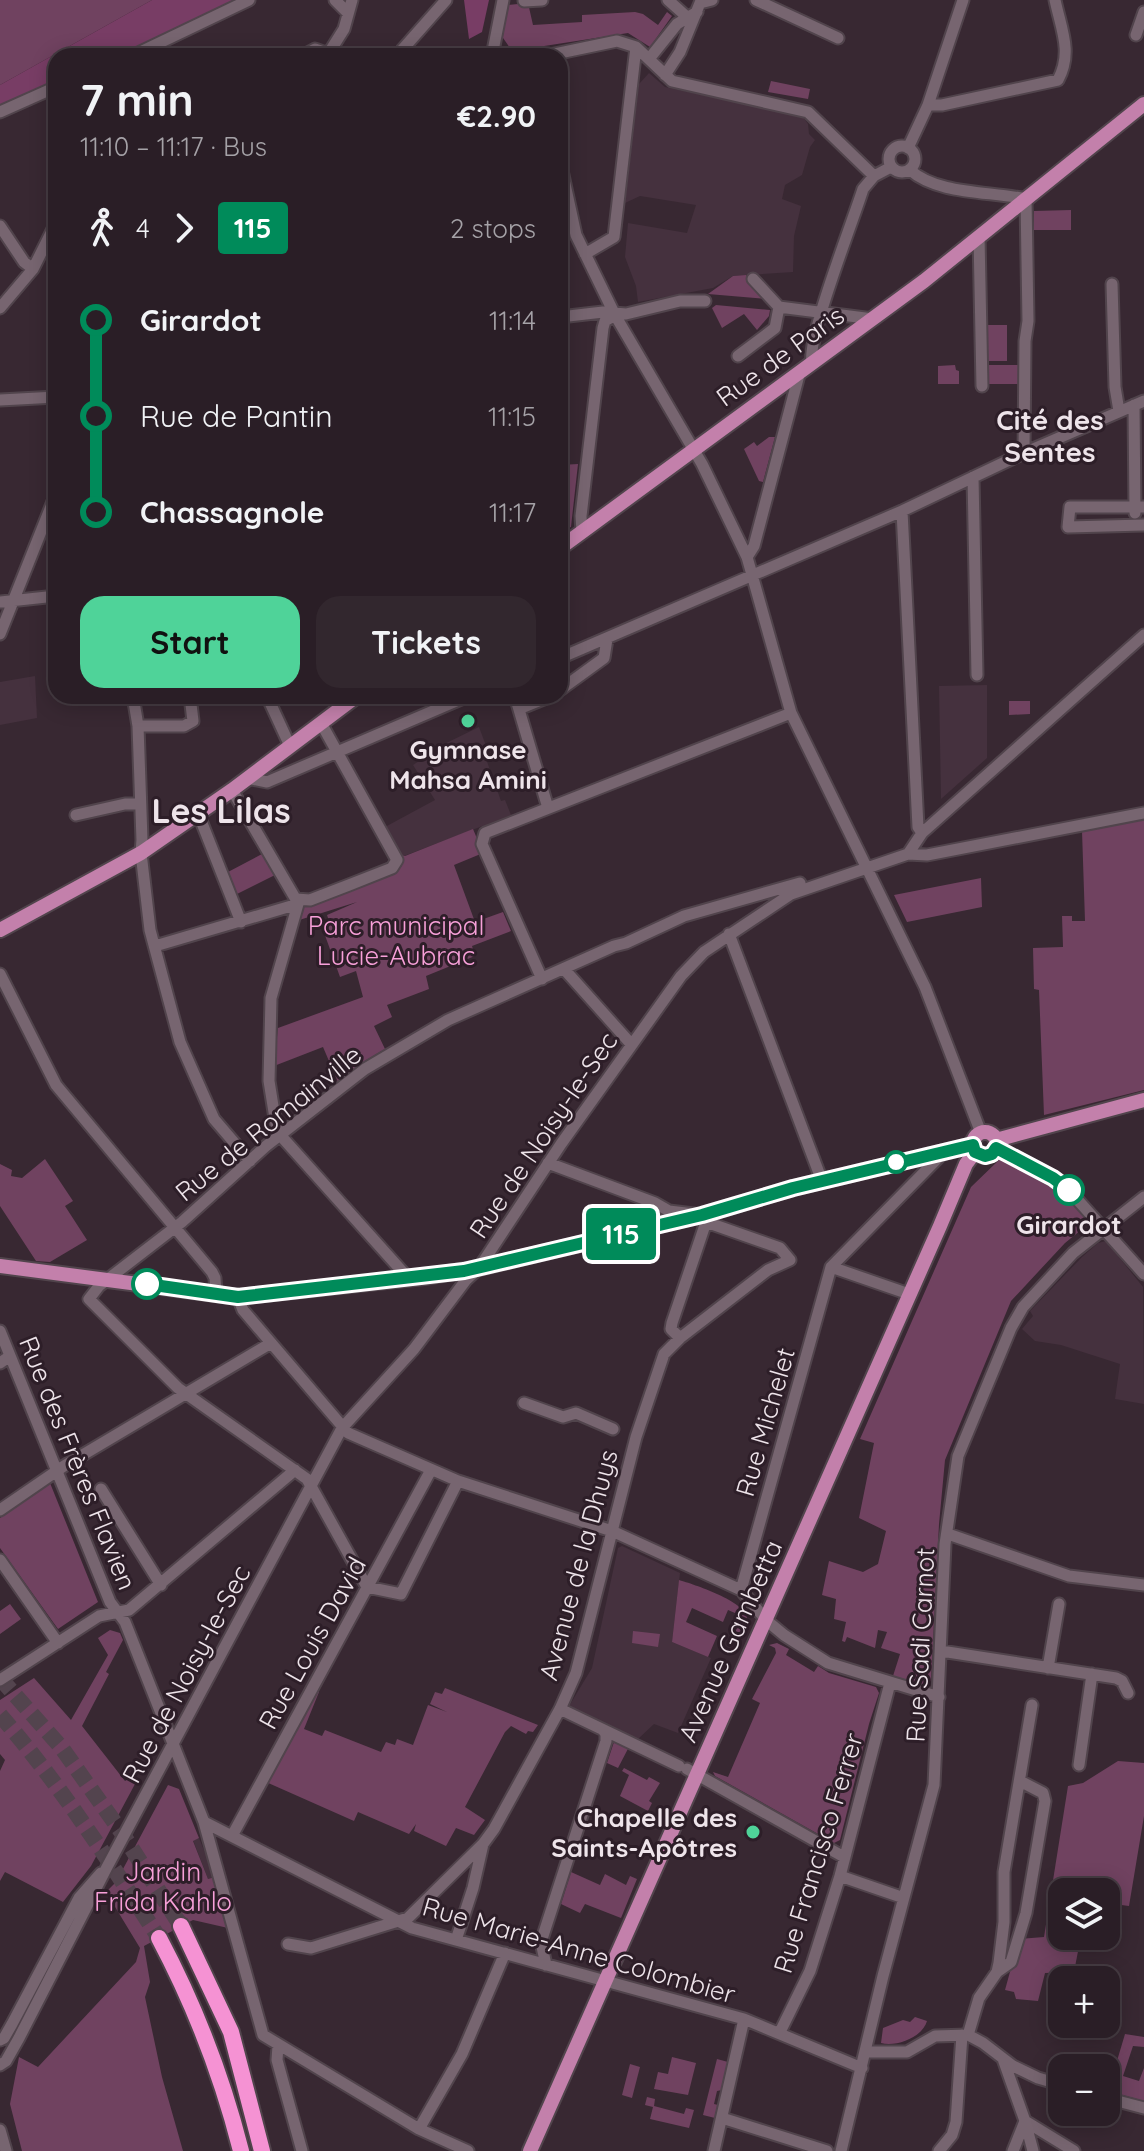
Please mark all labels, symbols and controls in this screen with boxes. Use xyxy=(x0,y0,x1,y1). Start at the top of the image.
text: 7 min xyxy=(80,72,194,127)
text: €2.90 xyxy=(457,97,536,135)
text: 11:10 – 11:17 · Bus xyxy=(80,130,267,163)
icon: walk xyxy=(80,206,124,250)
icon: forward xyxy=(162,206,206,250)
text: 115 xyxy=(234,210,272,245)
text: 4 xyxy=(136,212,150,245)
text: 2 stops xyxy=(450,212,536,245)
street label: Rue de Paris xyxy=(710,299,850,413)
text: Girardot xyxy=(140,301,262,339)
text: 11:14 xyxy=(489,304,536,337)
text: Rue de Pantin xyxy=(140,397,333,435)
text: 11:15 xyxy=(488,400,536,433)
district label: Cité des Sentes xyxy=(996,402,1104,469)
text: Chassagnole xyxy=(140,493,324,531)
text: 11:17 xyxy=(489,496,536,529)
button: Start xyxy=(80,596,300,688)
button: Tickets xyxy=(316,596,536,688)
marker: Gymnase Mahsa Amini xyxy=(459,712,477,730)
place label: Gymnase Mahsa Amini xyxy=(389,733,547,796)
district label: Les Lilas xyxy=(151,789,291,832)
park label: Parc municipal Lucie-Aubrac xyxy=(308,909,484,972)
street label: Rue de Noisy-le-Sec xyxy=(462,1025,624,1245)
street label: Rue de Romainville xyxy=(168,1038,368,1208)
unlabelled marker xyxy=(885,1151,907,1173)
marker: Girardot xyxy=(1054,1175,1084,1205)
line badge: 115 xyxy=(575,1208,667,1260)
place label: Girardot xyxy=(1016,1208,1122,1241)
text: 115 xyxy=(602,1216,640,1251)
unlabelled marker xyxy=(132,1269,162,1299)
street label: Rue des Frères Flavien xyxy=(12,1331,144,1595)
street label: Rue Michelet xyxy=(728,1344,802,1500)
street label: Avenue de la Dhuys xyxy=(531,1446,625,1684)
street label: Avenue Gambetta xyxy=(671,1535,789,1747)
street label: Rue Sadi Carnot xyxy=(898,1547,942,1743)
street label: Rue Louis David xyxy=(251,1551,373,1735)
street label: Rue de Noisy-le-Sec xyxy=(115,1559,257,1789)
street label: Rue Francisco Ferrer xyxy=(766,1729,870,1977)
place label: Chapelle des Saints-Apôtres xyxy=(551,1801,737,1864)
marker: Chapelle des Saints-Apôtres xyxy=(744,1823,762,1841)
park label: Jardin Frida Kahlo xyxy=(94,1855,232,1918)
map controls xyxy=(1048,1878,1120,2126)
button: layers xyxy=(1048,1878,1120,1950)
street label: Rue Marie-Anne Colombier xyxy=(419,1889,739,2011)
button: + xyxy=(1048,1966,1120,2038)
button: − xyxy=(1048,2054,1120,2126)

